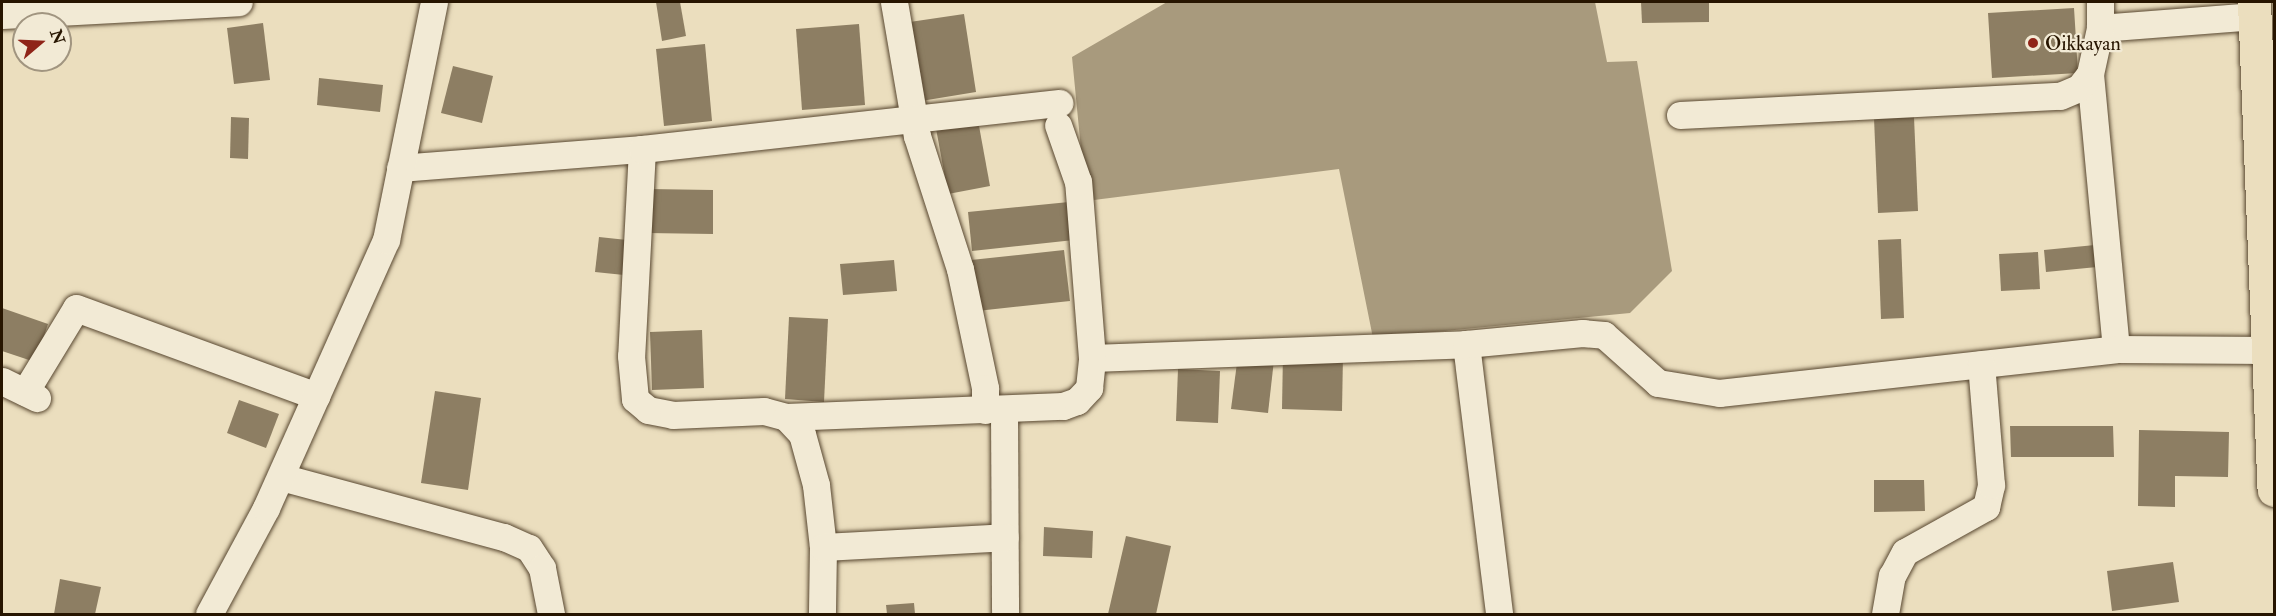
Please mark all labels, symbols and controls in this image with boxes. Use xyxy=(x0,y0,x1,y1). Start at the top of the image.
north arrow xyxy=(12,12,72,72)
text: N xyxy=(45,27,69,47)
place label: Oikkayan xyxy=(2045,31,2121,55)
marker: Oikkayan xyxy=(2026,36,2040,50)

